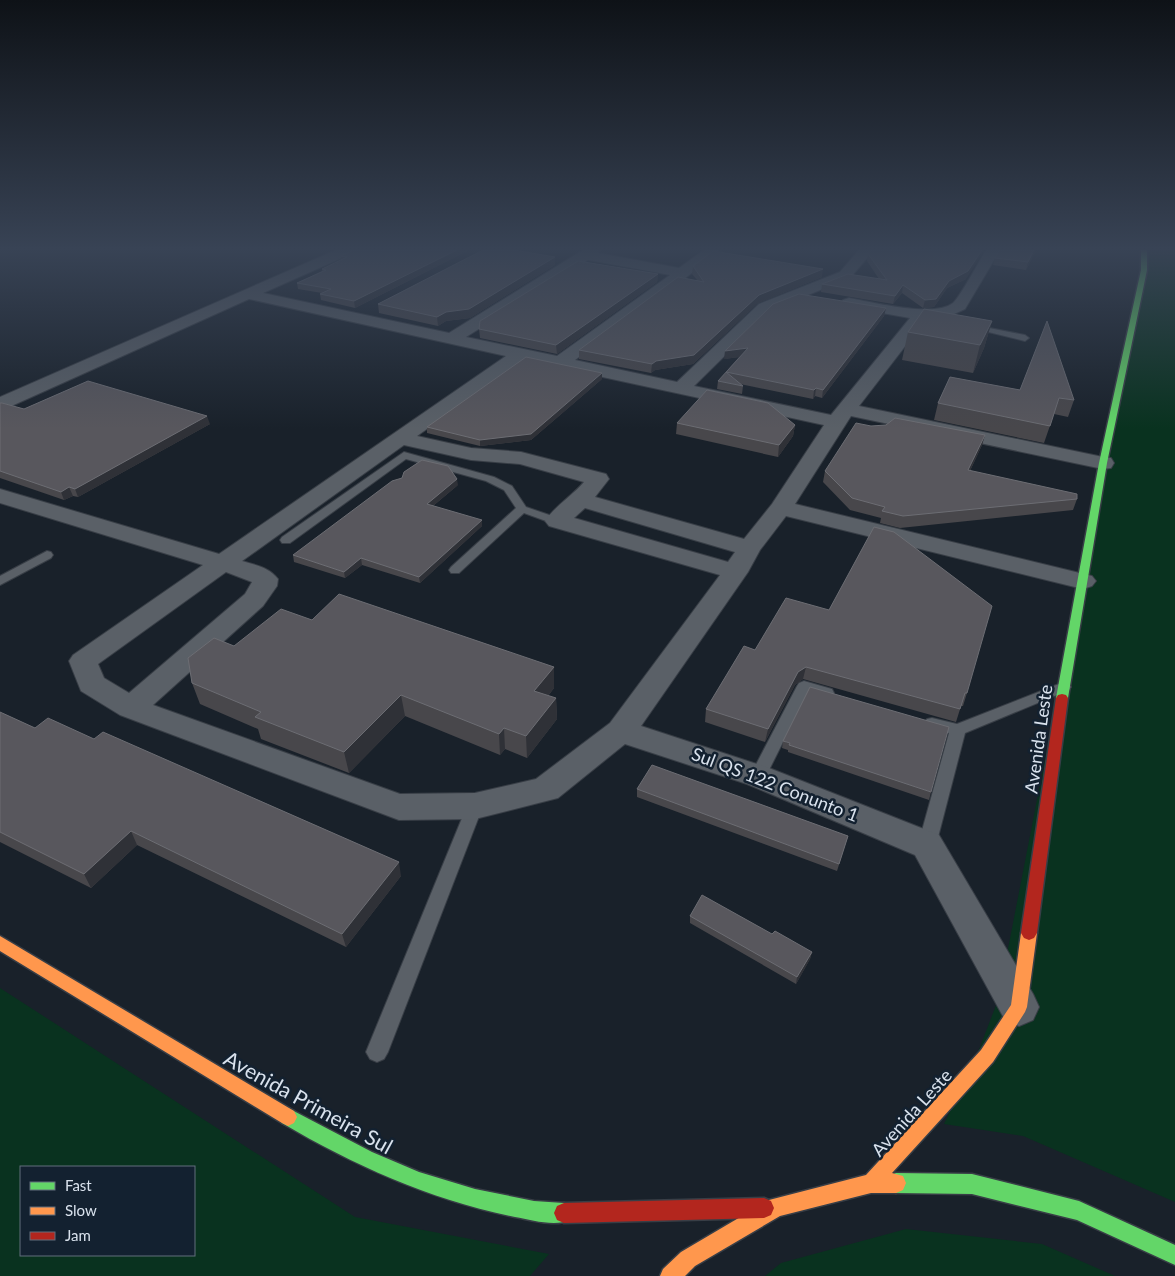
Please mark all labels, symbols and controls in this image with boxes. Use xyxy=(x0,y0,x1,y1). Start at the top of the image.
street label: Avenida Leste xyxy=(1019,683,1057,795)
street label: Sul QS 122 Conunto 1 xyxy=(689,742,862,826)
street label: Avenida Primeira Sul xyxy=(220,1045,397,1158)
street label: Avenida Leste xyxy=(866,1064,956,1160)
legend xyxy=(20,1166,195,1256)
text: Fast xyxy=(65,1176,92,1194)
text: Slow xyxy=(65,1201,97,1219)
text: Jam xyxy=(65,1226,91,1244)

